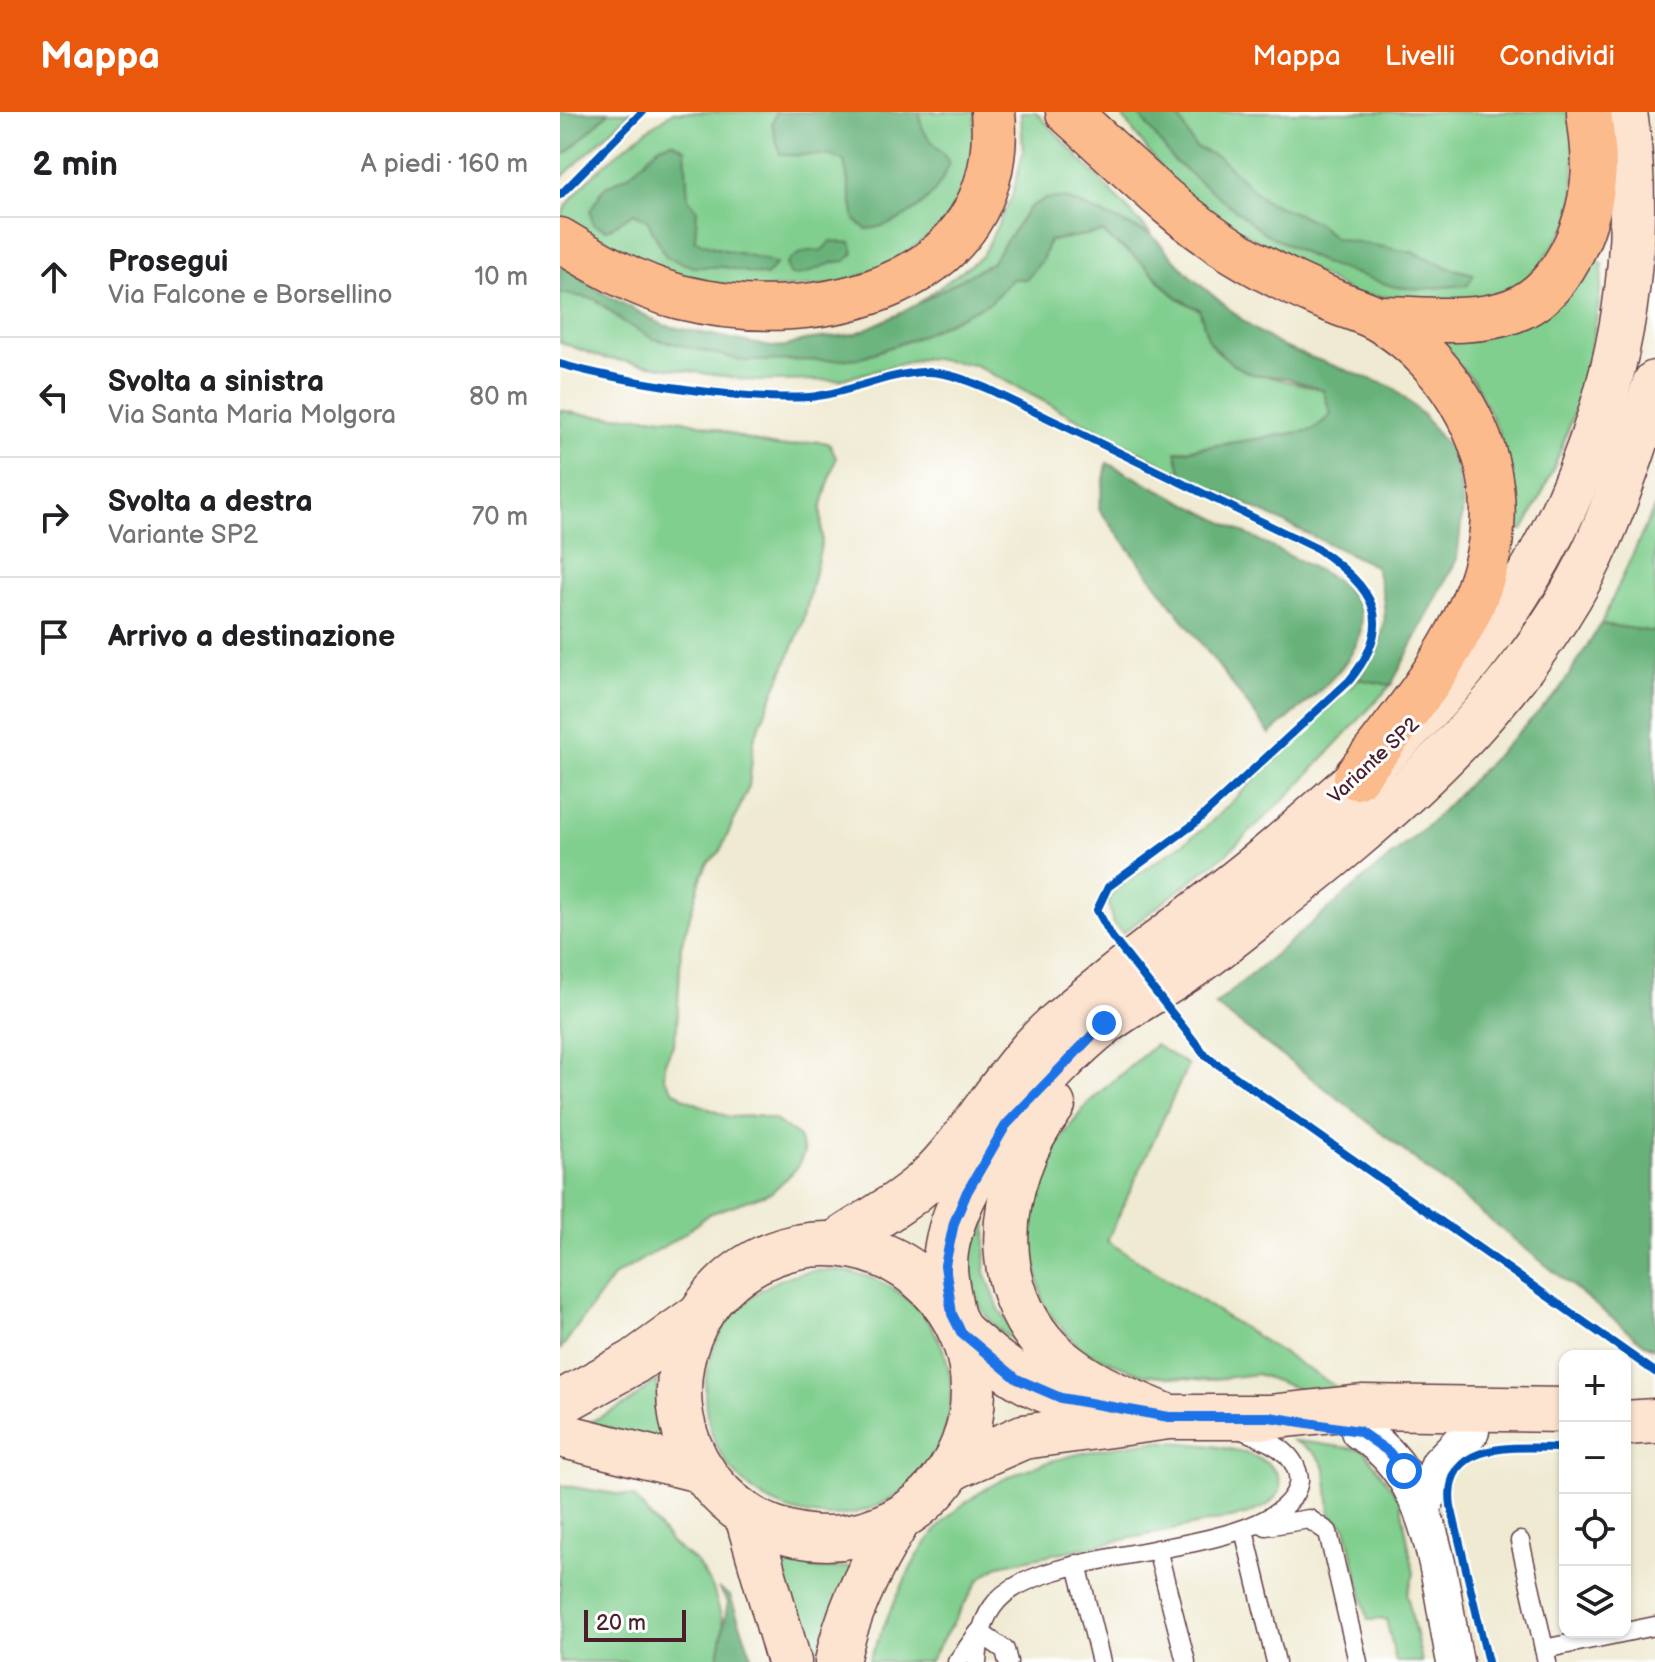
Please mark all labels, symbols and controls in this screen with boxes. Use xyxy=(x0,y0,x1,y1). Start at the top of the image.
text: Mappa xyxy=(40,34,160,79)
text: Mappa xyxy=(1252,40,1341,73)
text: Livelli xyxy=(1385,40,1455,73)
text: Condividi xyxy=(1499,40,1615,73)
text: 2 min xyxy=(32,144,118,185)
text: A piedi · 160 m xyxy=(361,149,528,180)
text: Prosegui xyxy=(108,244,228,280)
icon: ahead xyxy=(32,255,76,299)
text: 10 m xyxy=(474,262,528,293)
text: Via Falcone e Borsellino xyxy=(108,280,392,311)
text: Svolta a sinistra xyxy=(108,364,324,400)
icon: left xyxy=(32,375,76,419)
text: 80 m xyxy=(469,382,528,413)
text: Via Santa Maria Molgora xyxy=(108,400,396,431)
text: Svolta a destra xyxy=(108,484,313,520)
icon: right xyxy=(32,495,76,539)
text: 70 m xyxy=(471,502,528,533)
text: Variante SP2 xyxy=(108,520,258,551)
icon: arrive xyxy=(32,615,76,659)
text: Arrivo a destinazione xyxy=(108,619,395,655)
street label: Variante SP2 xyxy=(1323,712,1424,809)
route end xyxy=(1086,1005,1122,1041)
map controls xyxy=(1559,1350,1631,1638)
button: + xyxy=(1559,1350,1631,1422)
button: − xyxy=(1559,1422,1631,1494)
route start xyxy=(1386,1453,1422,1489)
button: locate xyxy=(1559,1494,1631,1566)
button: layers xyxy=(1559,1566,1631,1638)
scale bar xyxy=(584,1606,686,1642)
text: 20 m xyxy=(596,1610,646,1637)

